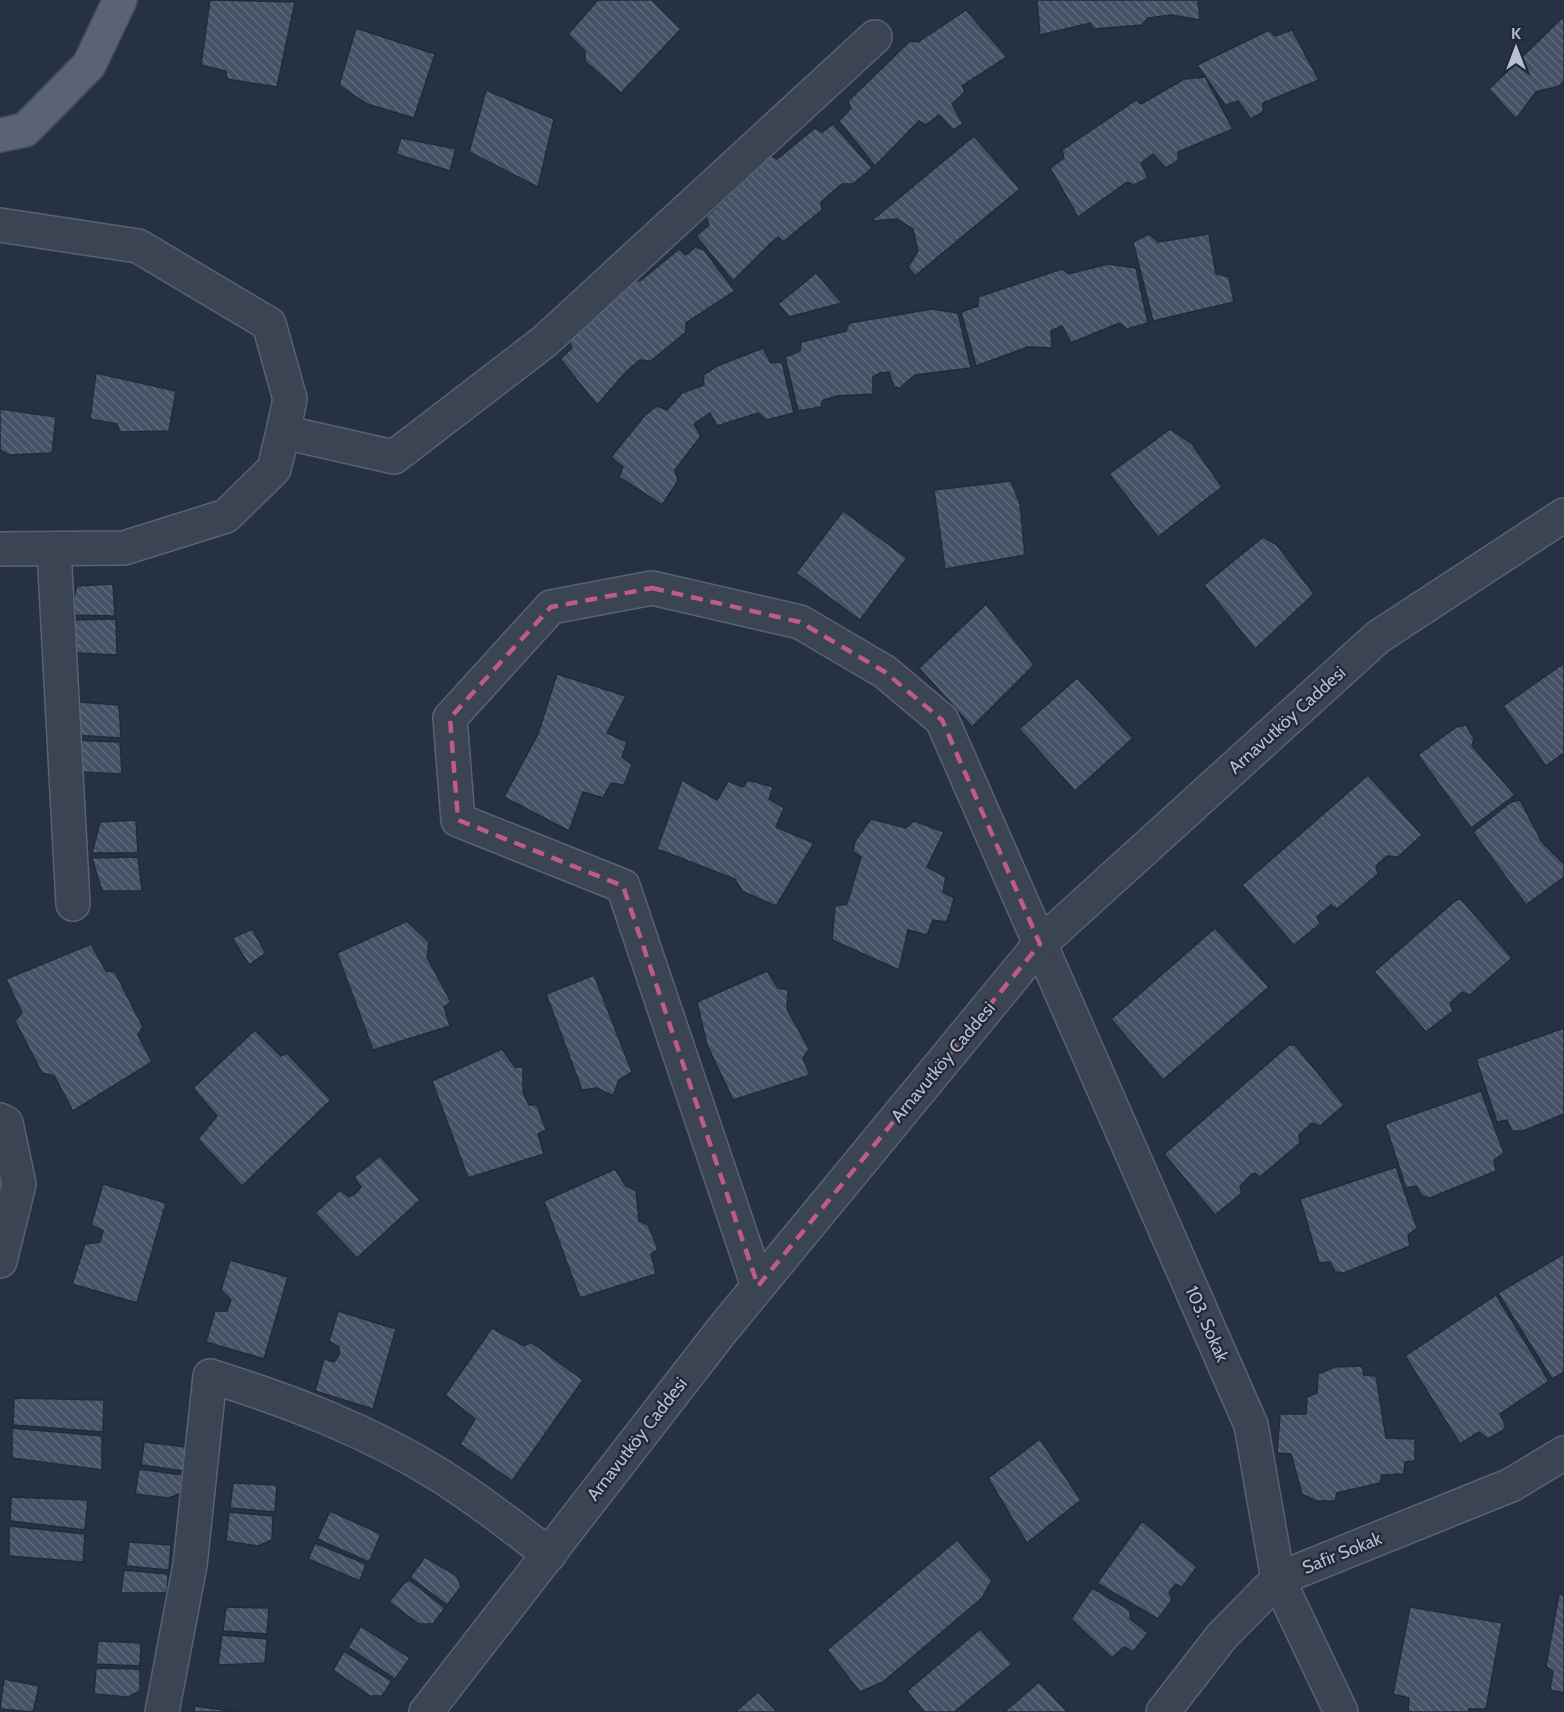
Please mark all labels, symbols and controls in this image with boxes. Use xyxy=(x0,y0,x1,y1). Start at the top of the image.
north arrow xyxy=(1486,18,1546,78)
text: K xyxy=(1511,24,1521,43)
street label: Arnavutköy Caddesi xyxy=(1224,662,1350,778)
street label: Arnavutköy Caddesi xyxy=(886,997,1000,1127)
street label: 103. Sokak xyxy=(1180,1282,1234,1366)
street label: Arnavutköy Caddesi xyxy=(582,1373,692,1505)
street label: Safir Sokak xyxy=(1299,1527,1386,1579)

